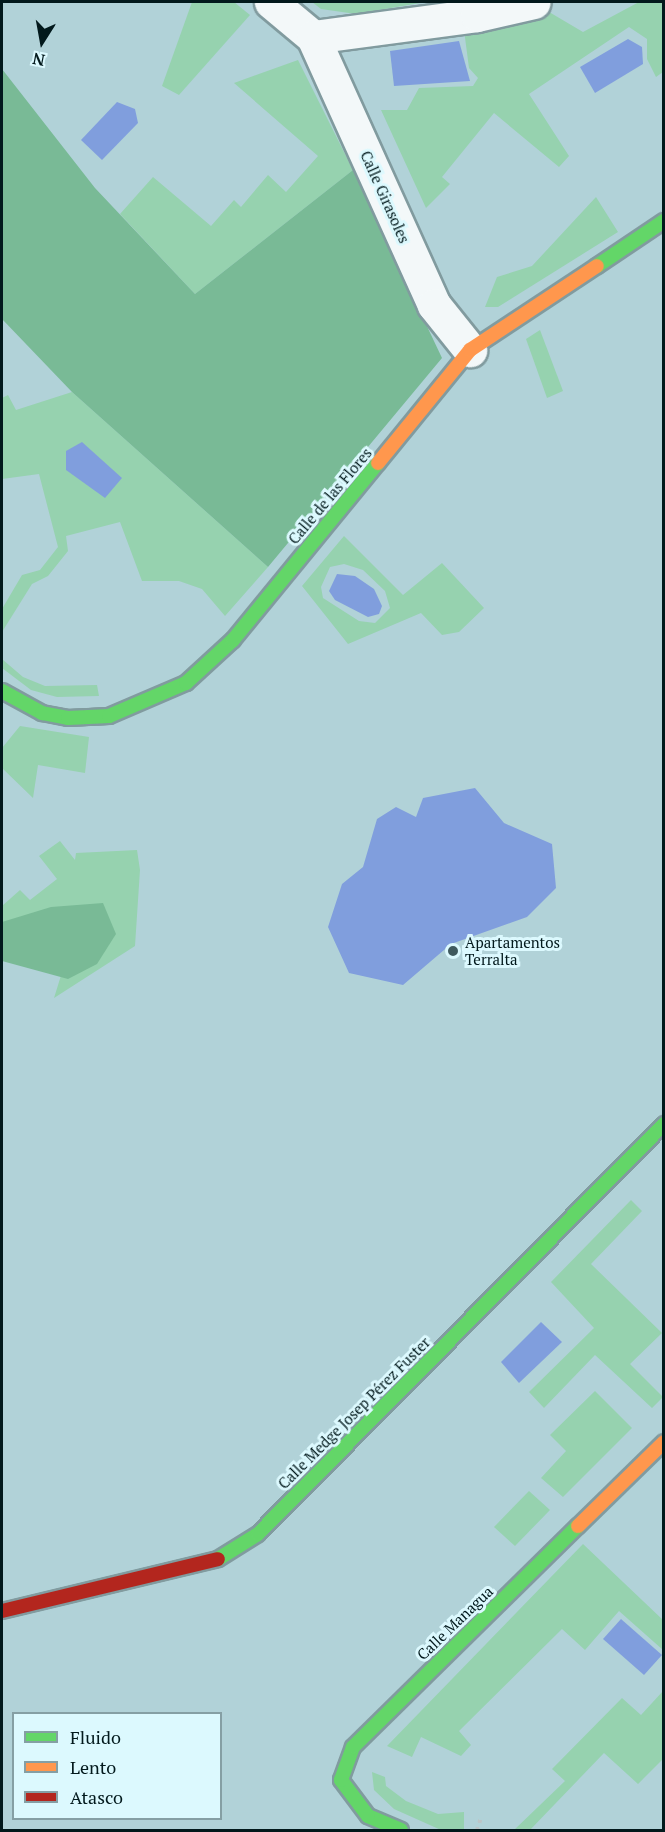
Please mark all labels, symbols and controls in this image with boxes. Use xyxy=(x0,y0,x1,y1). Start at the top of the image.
north arrow xyxy=(12,12,72,72)
text: N xyxy=(31,48,47,72)
street label: Calle Girasoles xyxy=(357,148,413,246)
street label: Calle de las Flores xyxy=(285,444,375,548)
place label: Apartamentos Terralta xyxy=(465,933,560,968)
marker: Apartamentos Terralta xyxy=(446,944,460,958)
street label: Calle Medge Josep Pérez Fuster xyxy=(274,1333,434,1493)
street label: Calle Managua xyxy=(413,1582,497,1664)
legend xyxy=(12,1712,222,1820)
text: Fluido xyxy=(70,1725,121,1749)
text: Lento xyxy=(70,1755,116,1779)
text: Atasco xyxy=(70,1785,123,1809)

